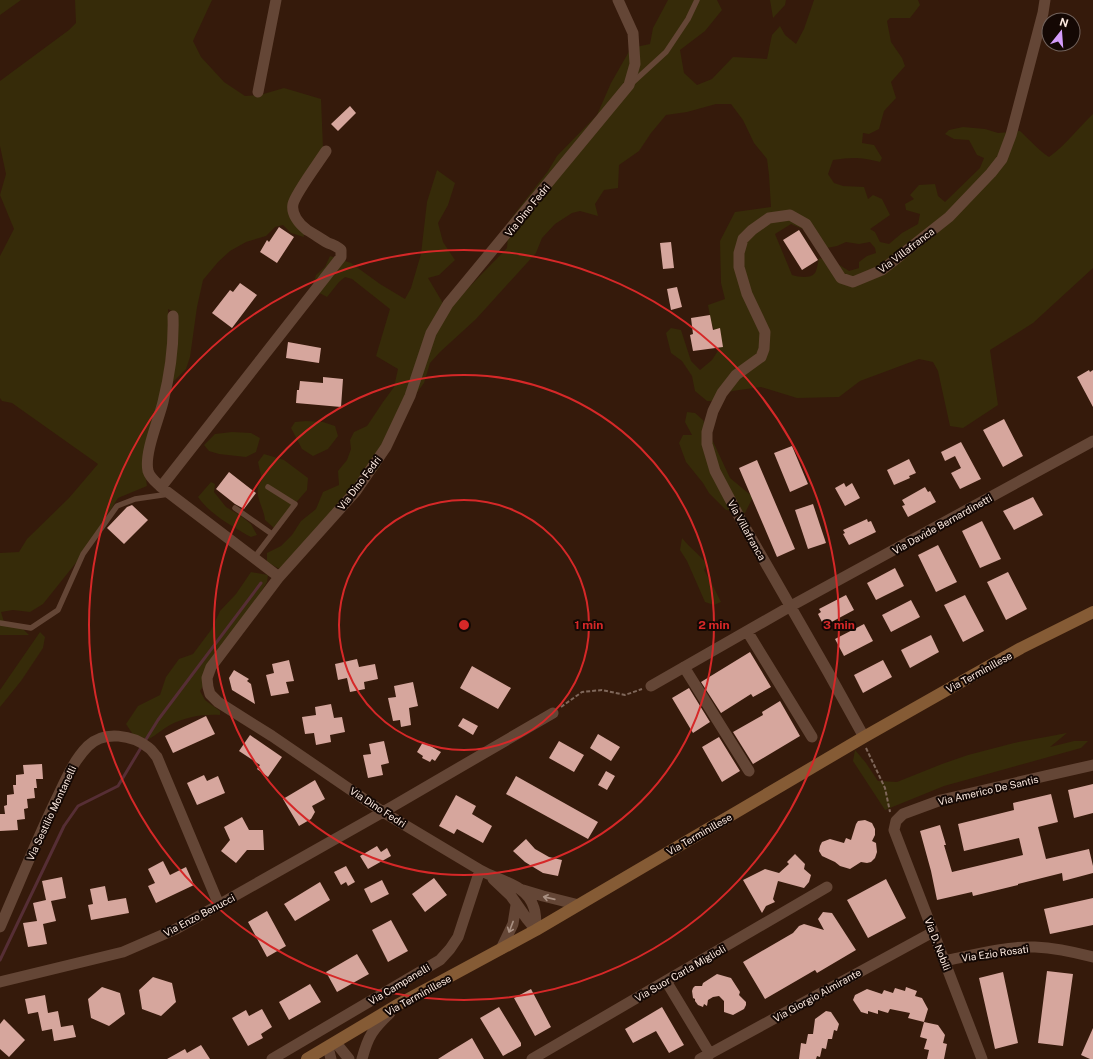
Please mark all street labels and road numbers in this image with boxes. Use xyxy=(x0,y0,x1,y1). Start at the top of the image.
street label: Via Dino Fedri xyxy=(502,181,552,239)
street label: Via Villafranca xyxy=(876,225,936,275)
street label: Via Dino Fedri xyxy=(335,454,383,512)
street label: Via Davide Bernardinetti xyxy=(890,492,994,556)
street label: Via Villafranca xyxy=(725,498,769,562)
street label: Via Terminillese xyxy=(944,649,1014,695)
street label: Via Sestilio Montanelli xyxy=(24,764,78,862)
street label: Via Americo De Santis xyxy=(937,773,1039,807)
street label: Via Dino Fedri xyxy=(348,784,408,830)
street label: Via Terminillese xyxy=(664,810,734,858)
street label: Via Enzo Benucci xyxy=(161,891,237,939)
street label: Via D. Nobili xyxy=(922,916,954,972)
street label: Via Suor Carla Miglioli xyxy=(632,942,728,1004)
street label: Via Ezio Rosati xyxy=(961,942,1029,964)
street label: Via Campanelli xyxy=(366,961,432,1007)
street label: Via Giorgio Almirante xyxy=(771,966,863,1024)
street label: Via Terminillese xyxy=(383,972,453,1018)

